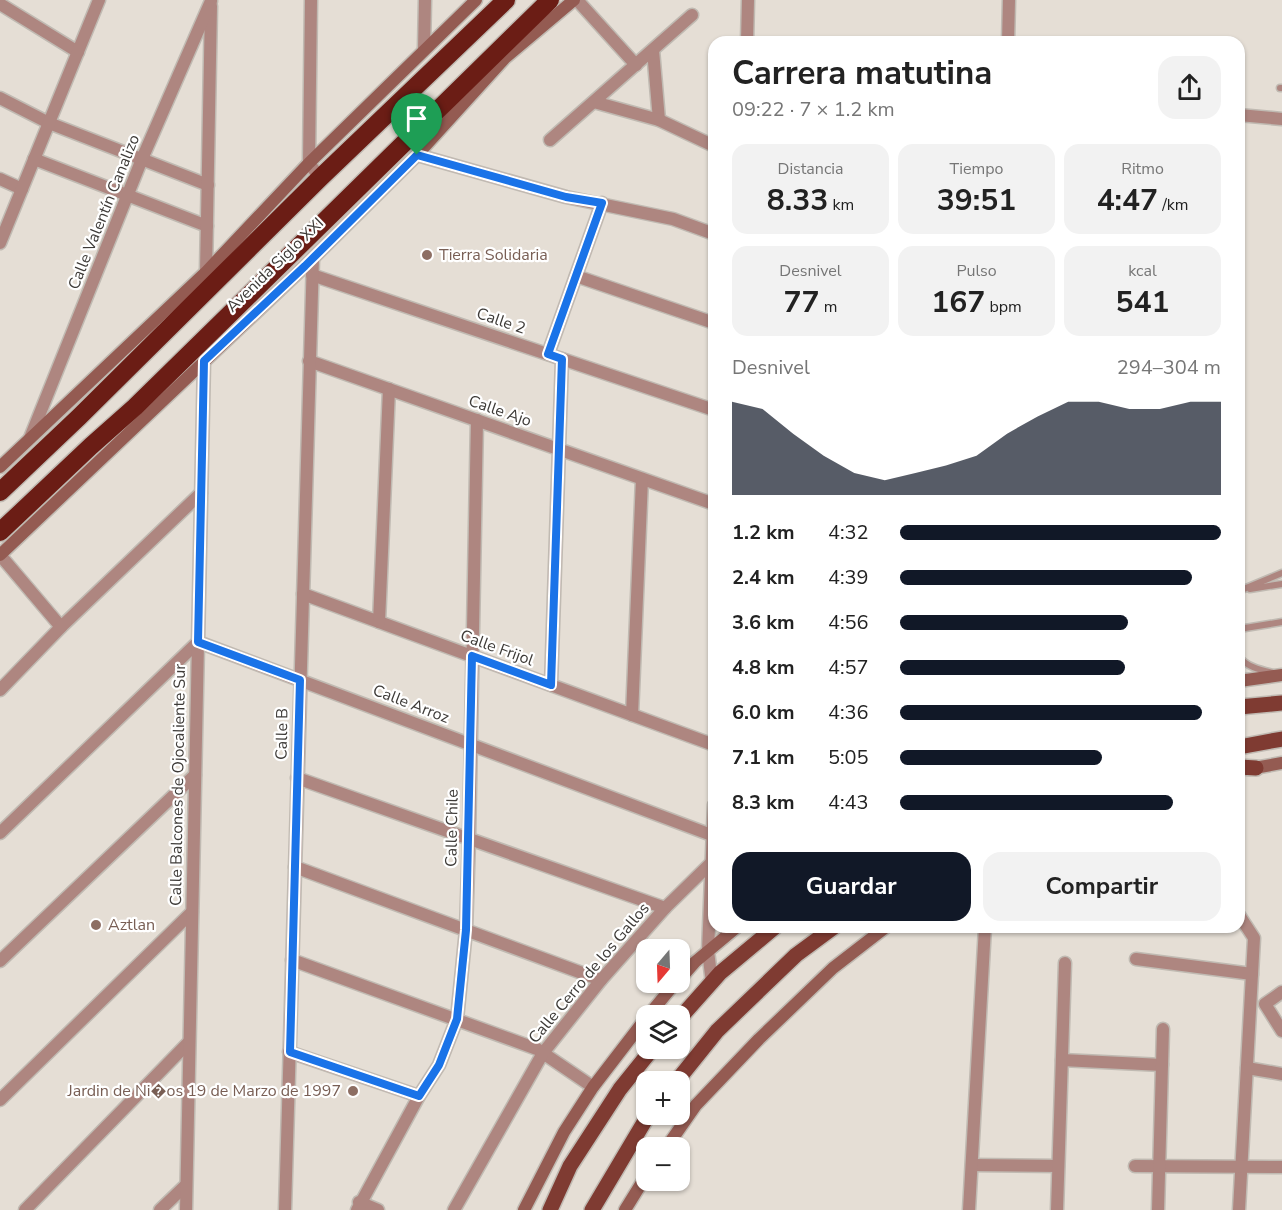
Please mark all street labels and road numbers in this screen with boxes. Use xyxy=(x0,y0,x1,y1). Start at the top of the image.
street label: Calle Valentín Canalizo xyxy=(63,131,145,293)
street label: Avenida Siglo XXI xyxy=(221,213,329,317)
street label: Calle 2 xyxy=(473,302,529,340)
street label: Calle Ajo xyxy=(466,390,535,432)
street label: Calle Frijol xyxy=(457,625,537,672)
street label: Calle Balcones de Ojocaliente Sur xyxy=(165,664,191,906)
street label: Calle Arroz xyxy=(370,679,452,729)
street label: Calle B xyxy=(271,708,293,760)
street label: Calle Chile xyxy=(440,789,464,867)
street label: Calle Cerro de los Gallos xyxy=(524,898,654,1048)

